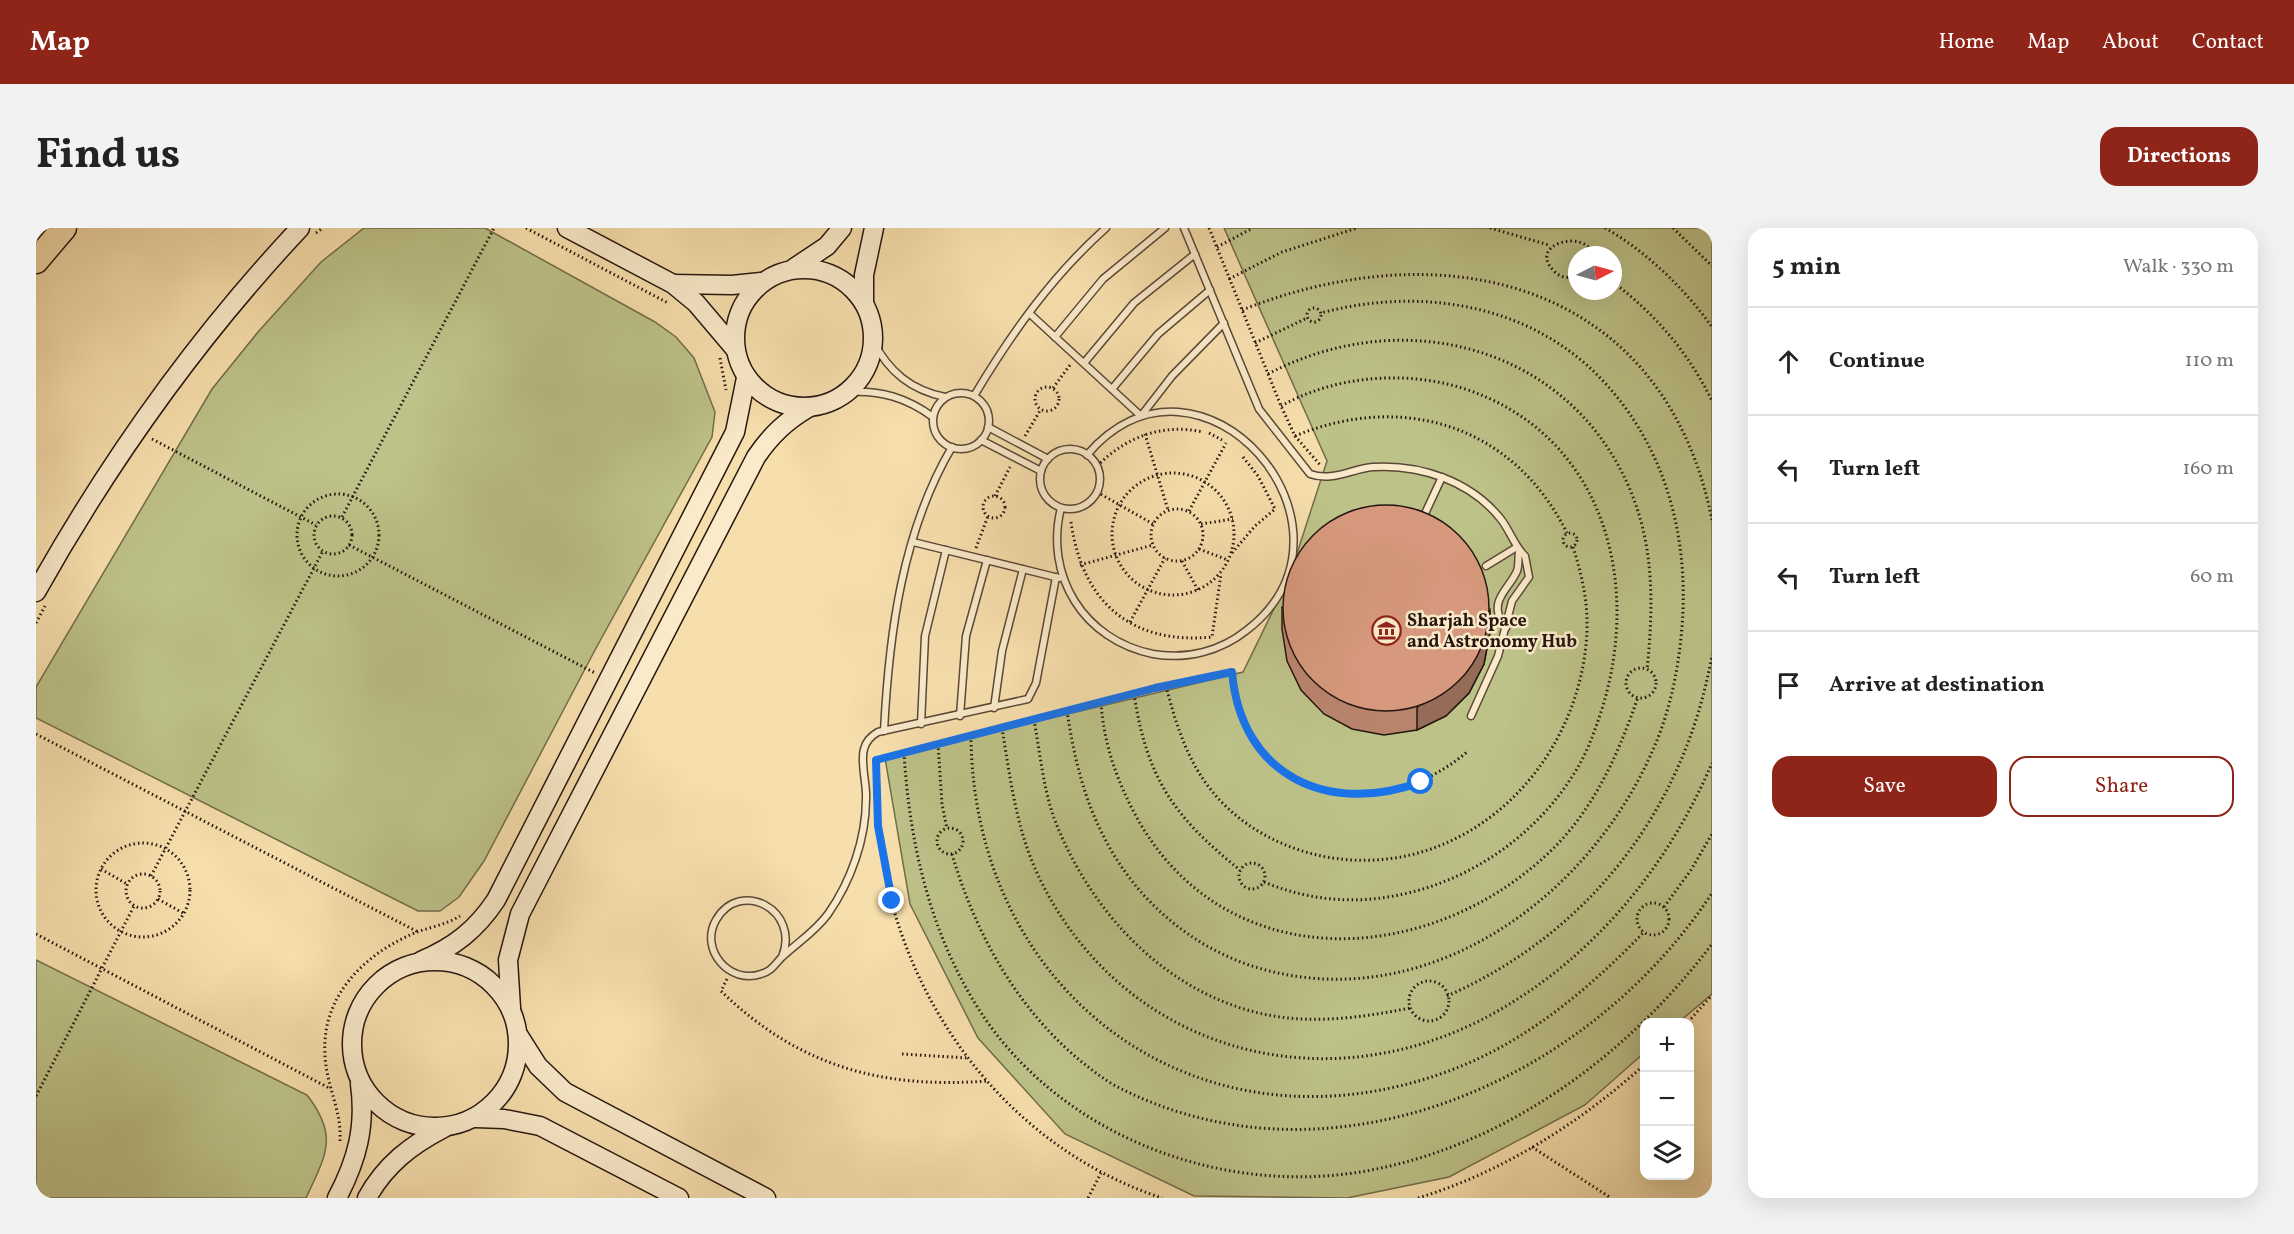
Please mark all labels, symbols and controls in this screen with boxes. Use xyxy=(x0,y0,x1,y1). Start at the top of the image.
text: Map xyxy=(30,23,90,62)
text: Home xyxy=(1939,28,1994,57)
text: Map xyxy=(2027,28,2069,57)
text: About xyxy=(2102,28,2159,57)
text: Contact xyxy=(2192,28,2264,57)
text: Find us xyxy=(36,127,180,186)
button: Directions xyxy=(2100,127,2258,186)
north arrow xyxy=(1568,246,1622,300)
text: 5 min xyxy=(1772,249,1841,285)
text: Walk · 330 m xyxy=(2123,253,2234,281)
icon: ahead xyxy=(1772,345,1805,378)
text: Continue xyxy=(1829,346,1925,377)
text: 110 m xyxy=(2185,347,2234,375)
icon: left xyxy=(1772,453,1805,486)
text: Turn left xyxy=(1829,454,1920,485)
text: 160 m xyxy=(2182,455,2234,483)
icon: left xyxy=(1772,561,1805,594)
text: Turn left xyxy=(1829,562,1920,593)
text: 60 m xyxy=(2190,563,2234,591)
place label: Sharjah Space and Astronomy Hub xyxy=(1407,609,1577,655)
museum icon: Sharjah Space and Astronomy Hub xyxy=(1370,614,1402,646)
icon: arrive xyxy=(1772,669,1805,702)
text: Arrive at destination xyxy=(1829,670,2045,701)
button: Save xyxy=(1772,756,1997,817)
button: Share xyxy=(2009,756,2234,817)
route start xyxy=(1407,768,1433,794)
route end xyxy=(878,887,904,913)
map controls xyxy=(1640,1018,1694,1180)
button: + xyxy=(1640,1018,1694,1072)
button: − xyxy=(1640,1072,1694,1126)
button: layers xyxy=(1640,1126,1694,1180)

